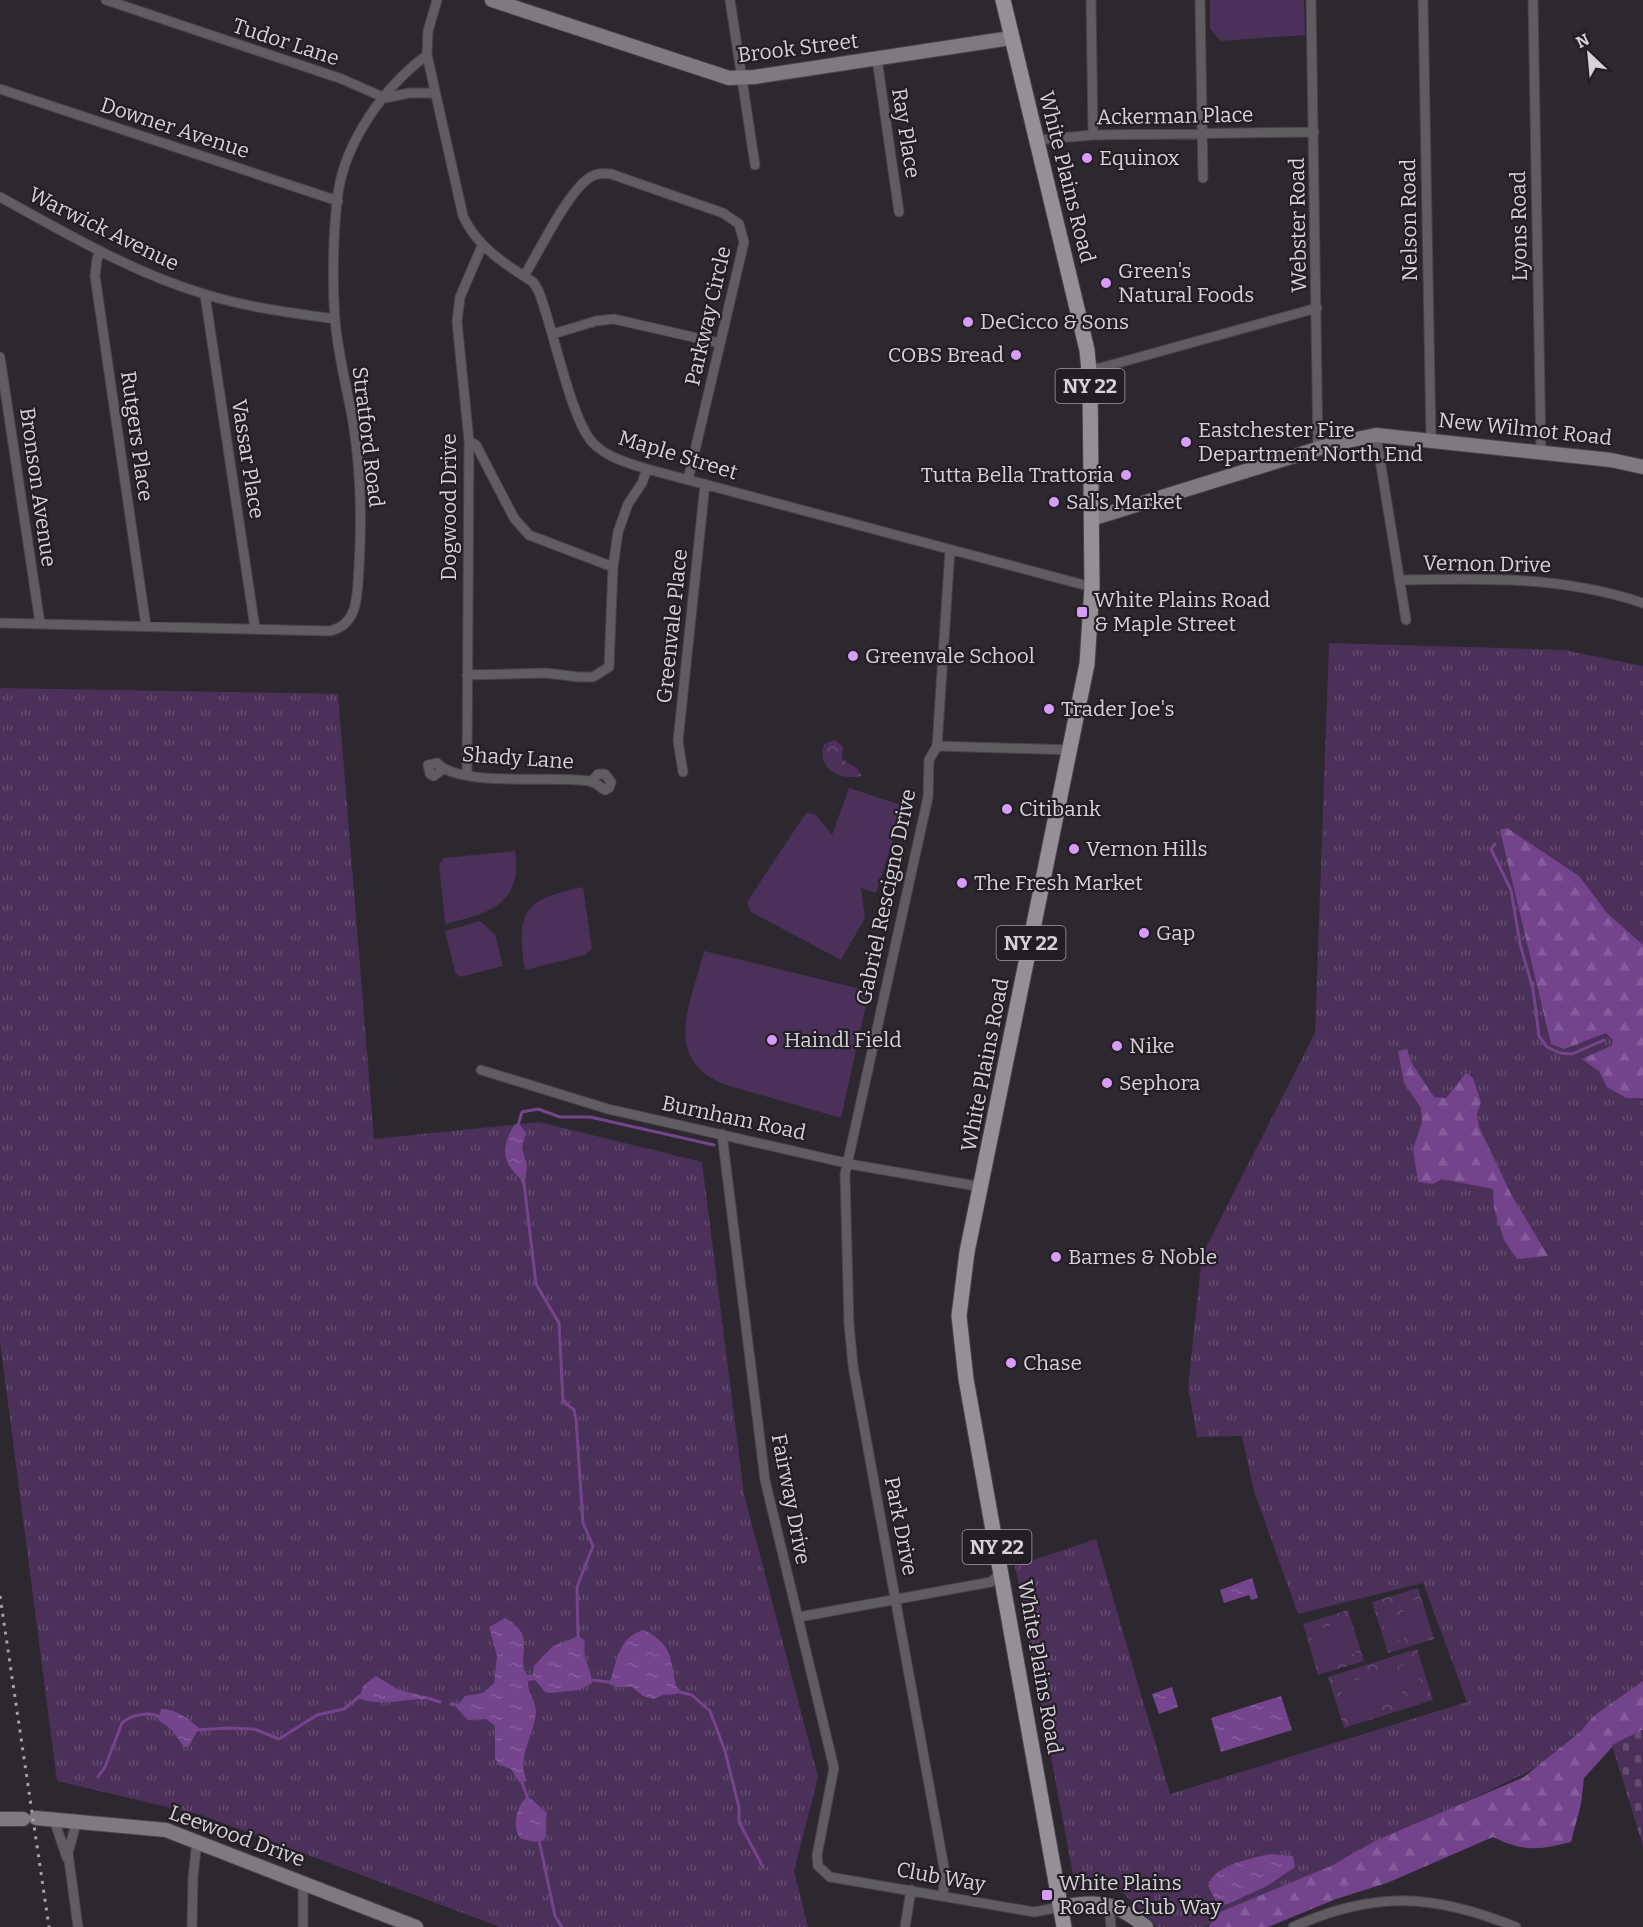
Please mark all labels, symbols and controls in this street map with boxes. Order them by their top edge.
street label: Tudor Lane [229,13,343,71]
north arrow [1559,24,1619,84]
street label: Brook Street [736,28,860,68]
text: N [1573,30,1592,52]
street label: Ray Place [886,86,926,180]
street label: White Plains Road [1033,88,1101,266]
street label: Downer Avenue [97,92,253,164]
street label: Ackerman Place [1096,102,1254,130]
place label: Equinox [1099,145,1180,171]
marker: Equinox [1080,151,1094,165]
street label: Webster Road [1284,157,1312,293]
street label: Nelson Road [1395,158,1423,282]
street label: Lyons Road [1505,171,1533,281]
street label: Warwick Avenue [25,181,183,277]
street label: Parkway Circle [679,244,737,388]
place label: Green's Natural Foods [1118,258,1254,308]
marker: Green's Natural Foods [1099,276,1113,290]
place label: DeCicco & Sons [980,309,1129,335]
marker: DeCicco & Sons [961,315,975,329]
place label: COBS Bread [888,342,1004,368]
marker: COBS Bread [1009,348,1023,362]
street label: Stratford Road [346,365,390,509]
street label: Rutgers Place [115,369,159,503]
road number: NY 22 [1056,369,1124,403]
street label: Vassar Place [226,397,270,521]
street label: Bronson Avenue [14,406,62,568]
street label: New Wilmot Road [1437,407,1613,451]
place label: Eastchester Fire Department North End [1198,417,1423,467]
street label: Maple Street [615,425,741,486]
street label: Dogwood Drive [436,433,462,581]
marker: Eastchester Fire Department North End [1179,435,1193,449]
place label: Tutta Bella Trattoria [921,462,1115,488]
marker: Tutta Bella Trattoria [1119,468,1133,482]
place label: Sal's Market [1066,489,1183,515]
marker: Sal's Market [1047,495,1061,509]
street label: Greenvale Place [651,547,693,705]
street label: Vernon Drive [1423,550,1551,578]
place label: White Plains Road & Maple Street [1094,587,1270,637]
marker: White Plains Road & Maple Street [1075,605,1089,619]
place label: Greenvale School [865,643,1035,669]
marker: Greenvale School [846,649,860,663]
place label: Trader Joe's [1061,696,1174,722]
marker: Trader Joe's [1042,702,1056,716]
street label: Shady Lane [461,741,575,775]
street label: Gabriel Rescigno Drive [850,787,922,1007]
place label: Citibank [1019,796,1101,822]
marker: Citibank [1000,802,1014,816]
place label: Vernon Hills [1086,836,1207,862]
marker: Vernon Hills [1067,842,1081,856]
place label: The Fresh Market [974,870,1143,896]
marker: The Fresh Market [955,876,969,890]
place label: Gap [1156,920,1195,946]
road number: NY 22 [996,926,1066,960]
marker: Gap [1137,926,1151,940]
street label: White Plains Road [955,976,1015,1154]
place label: Haindl Field [784,1027,902,1053]
marker: Haindl Field [765,1033,779,1047]
place label: Nike [1129,1033,1175,1059]
marker: Nike [1110,1039,1124,1053]
place label: Sephora [1119,1070,1201,1096]
marker: Sephora [1100,1076,1114,1090]
street label: Burnham Road [660,1090,808,1146]
place label: Barnes & Noble [1068,1244,1217,1270]
marker: Barnes & Noble [1049,1250,1063,1264]
place label: Chase [1023,1350,1082,1376]
marker: Chase [1004,1356,1018,1370]
street label: Fairway Drive [766,1431,816,1567]
street label: Park Drive [879,1474,923,1578]
road number: NY 22 [962,1530,1032,1564]
street label: White Plains Road [1012,1578,1068,1756]
street label: Leewood Drive [165,1799,309,1873]
street label: Club Way [894,1856,988,1898]
place label: White Plains Road & Club Way [1059,1870,1222,1920]
marker: White Plains Road & Club Way [1040,1888,1054,1902]

